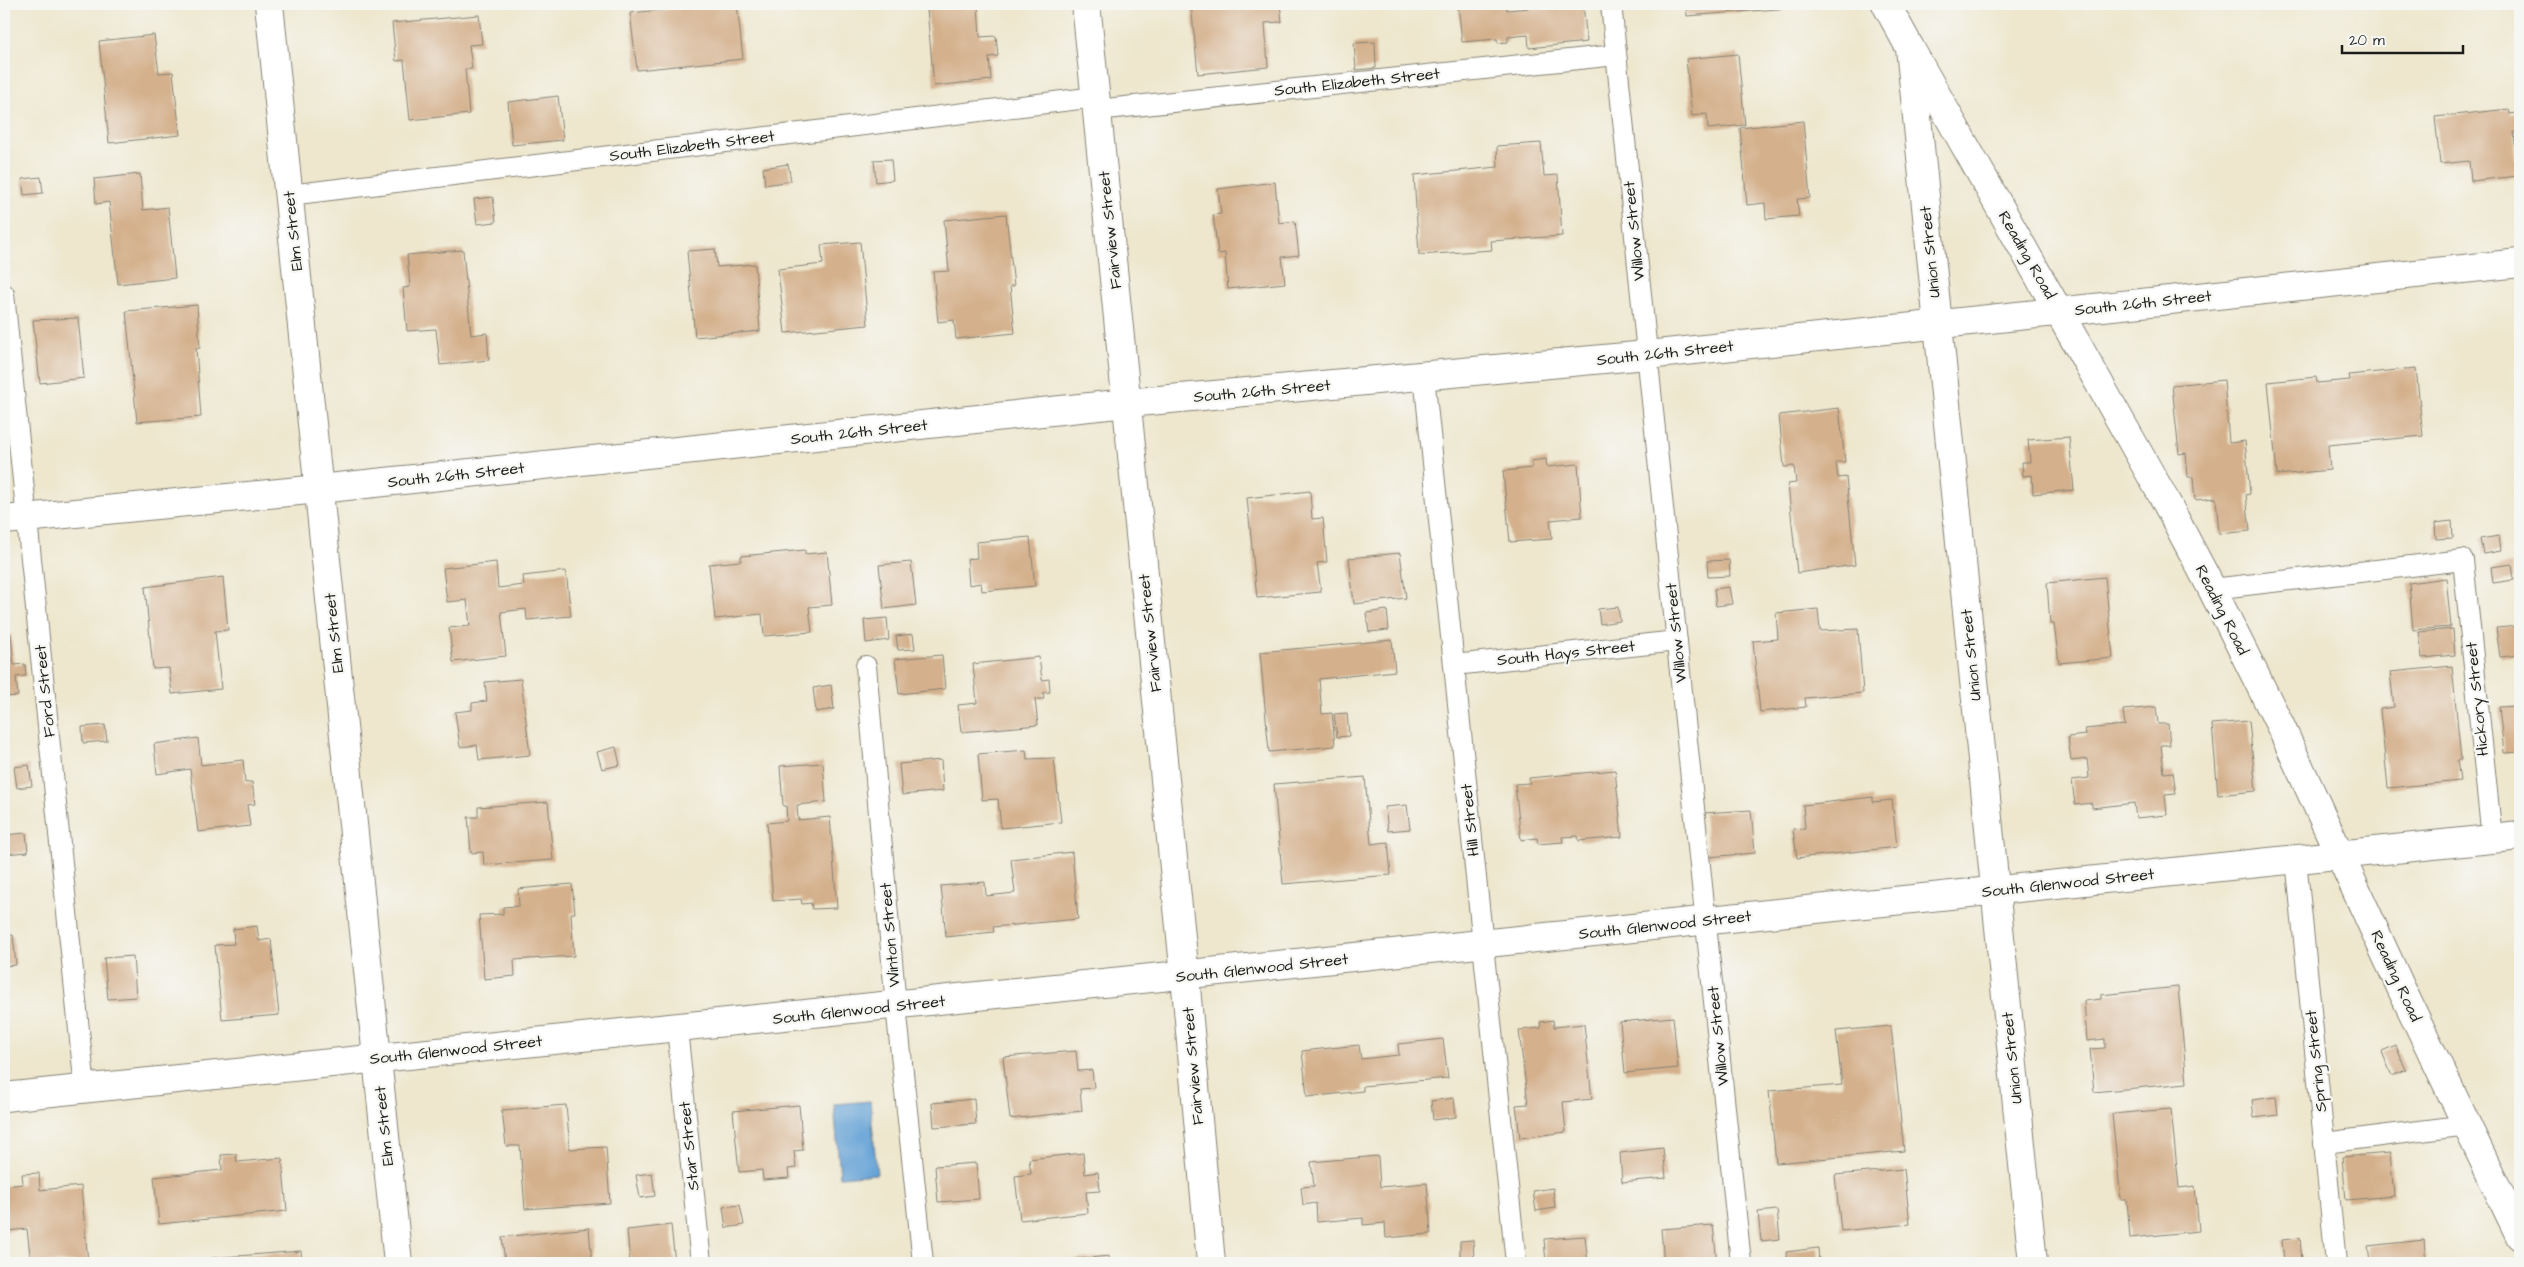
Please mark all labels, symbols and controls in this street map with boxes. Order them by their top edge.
scale bar [2342,22,2463,54]
text: 20 m [2349,30,2385,51]
street label: South Elizabeth Street [1273,62,1441,102]
street label: South Elizabeth Street [608,125,776,167]
street label: Fairview Street [1093,169,1127,290]
street label: Willow Street [1618,179,1650,282]
street label: Elm Street [278,189,308,272]
street label: Union Street [1914,204,1946,299]
street label: Reading Road [1992,207,2061,304]
street label: South 26th Street [2073,285,2213,321]
street label: South 26th Street [1595,335,1735,371]
street label: South 26th Street [1193,374,1332,408]
street label: South 26th Street [789,414,929,450]
street label: South 26th Street [386,457,526,493]
street label: Reading Road [2189,561,2254,659]
street label: Fairview Street [1133,572,1167,693]
street label: Willow Street [1660,581,1692,684]
street label: Elm Street [319,591,349,674]
street label: Union Street [1955,607,1987,702]
street label: South Hays Street [1496,635,1637,672]
street label: Hickory Street [2460,640,2495,757]
street label: Ford Street [29,643,61,738]
street label: Hill Street [1455,782,1485,857]
street label: South Glenwood Street [1981,863,2156,903]
street label: Winton Street [874,881,906,988]
street label: South Glenwood Street [1578,905,1753,945]
street label: Reading Road [2364,927,2427,1026]
street label: South Glenwood Street [1175,948,1350,988]
street label: Willow Street [1702,984,1734,1087]
street label: South Glenwood Street [772,990,947,1030]
street label: Fairview Street [1177,1005,1209,1126]
street label: Spring Street [2300,1008,2333,1113]
street label: Union Street [1996,1010,2028,1105]
street label: South Glenwood Street [369,1030,544,1070]
street label: Elm Street [369,1084,399,1167]
street label: Star Street [673,1100,705,1192]

